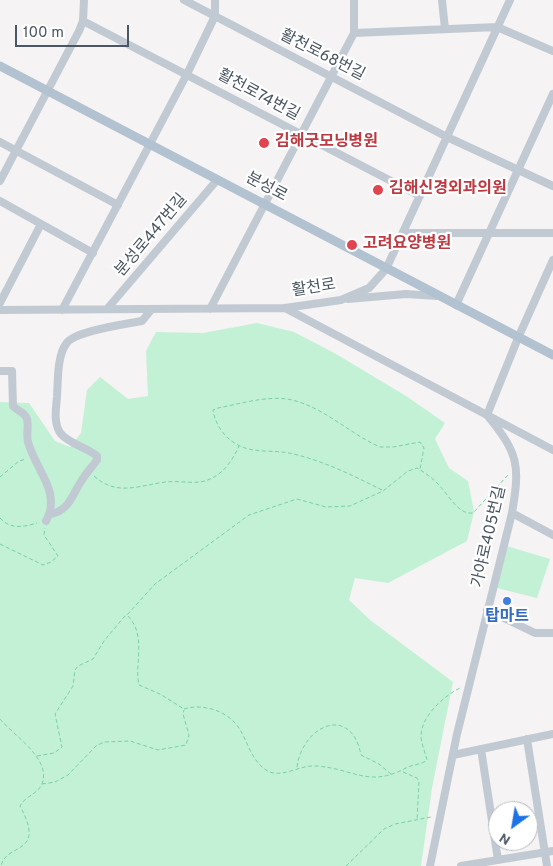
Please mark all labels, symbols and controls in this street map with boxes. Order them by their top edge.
scale bar [18,15,131,47]
text: 100 m [23,24,64,43]
street label: 활천로68번길 [276,26,368,86]
street label: 활천로74번길 [214,66,302,126]
place label: 김해굿모닝병원 [275,133,378,153]
marker: 김해굿모닝병원 [257,136,271,150]
street label: 분성로 [242,169,290,207]
place label: 김해신경외과의원 [389,180,507,200]
marker: 김해신경외과의원 [371,183,385,197]
street label: 분성로447번길 [112,191,192,281]
place label: 고려요양병원 [363,235,451,255]
marker: 고려요양병원 [345,238,359,252]
street label: 활천로 [291,276,337,302]
street label: 가야로405번길 [469,484,511,590]
marker: 탑마트 [501,595,513,607]
place label: 탑마트 [485,608,529,628]
north arrow [488,801,538,851]
text: N [497,828,514,848]

